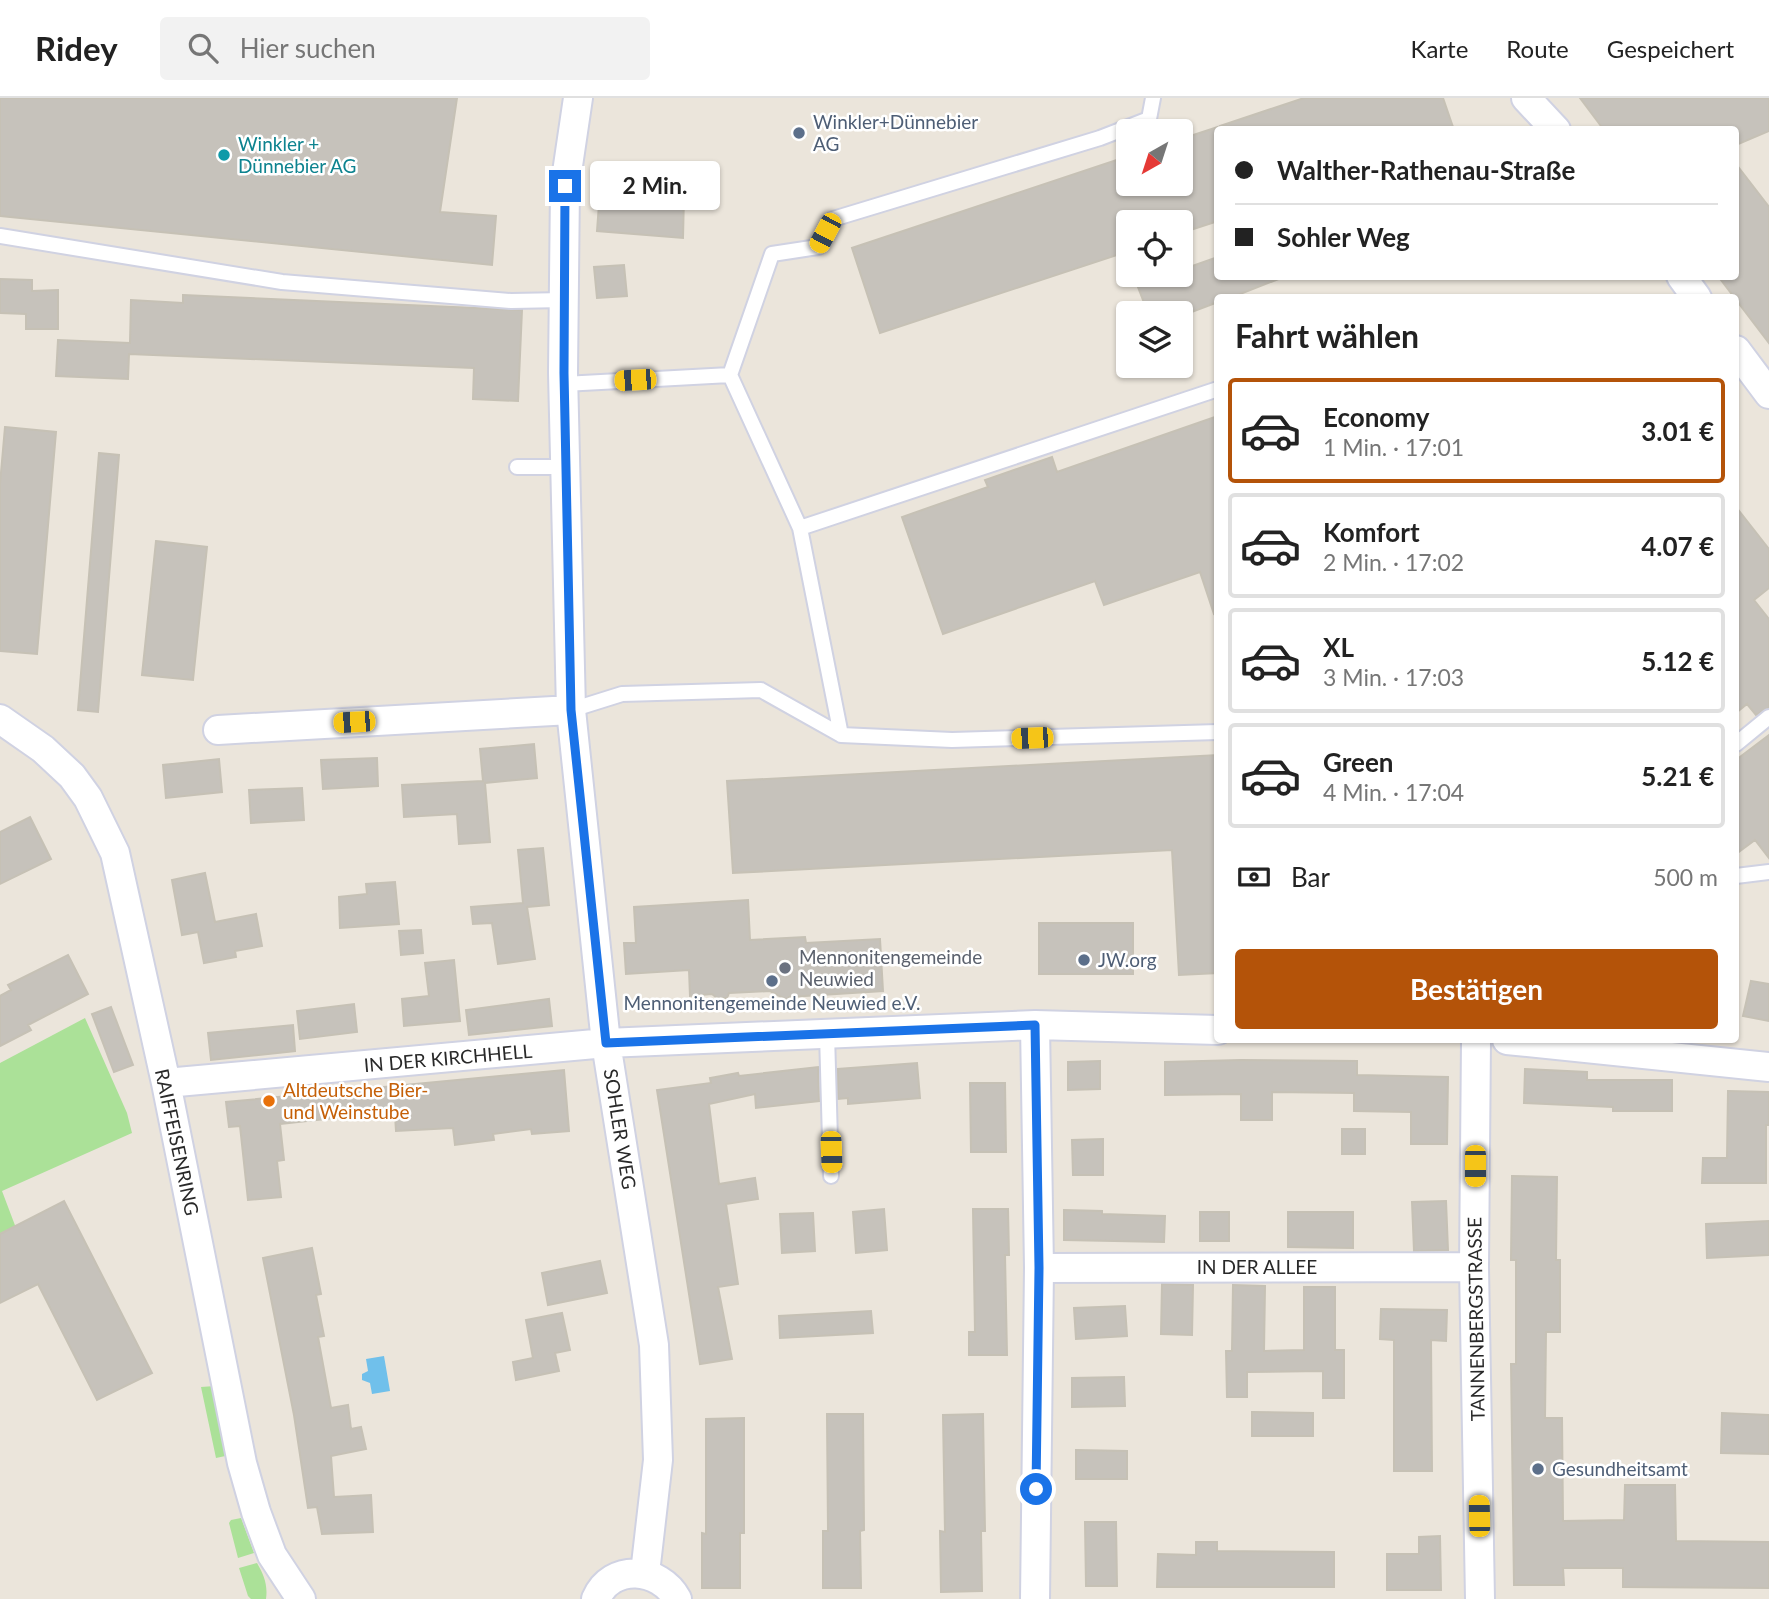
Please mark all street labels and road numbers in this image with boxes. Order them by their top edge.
street label: IN DER KIRCHHELL [363,1039,533,1076]
street label: RAIFFEISENRING [151,1067,204,1217]
street label: SOHLER WEG [600,1067,641,1191]
street label: TANNENBERGSTRASSE [1462,1217,1489,1421]
street label: IN DER ALLEE [1197,1255,1317,1278]

